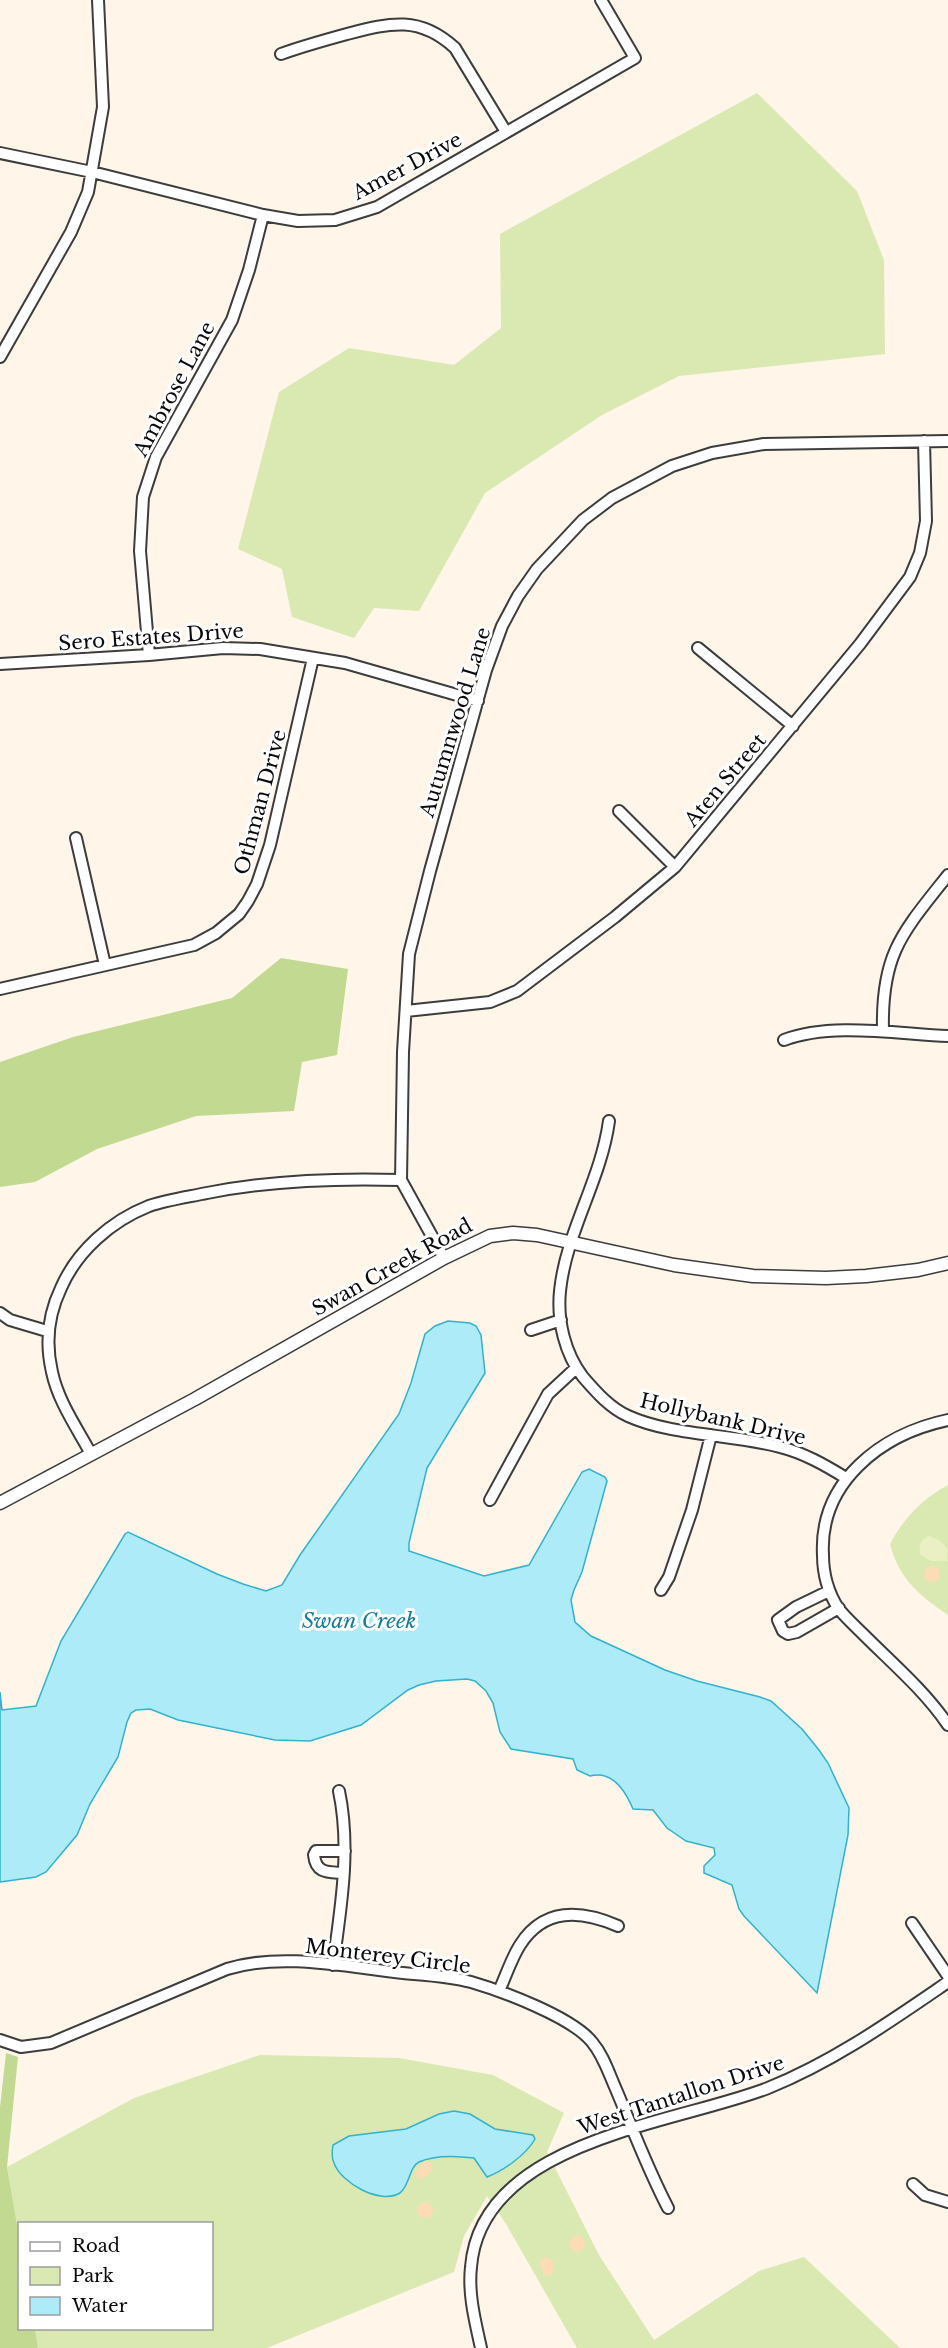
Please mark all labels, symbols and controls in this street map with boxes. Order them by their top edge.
street label: Amer Drive [347,127,466,205]
street label: Ambrose Lane [128,317,220,462]
street label: Sero Estates Drive [58,619,244,655]
street label: Autumnwood Lane [414,624,495,821]
street label: Othman Drive [229,727,291,877]
street label: Aten Street [679,728,771,832]
street label: Swan Creek Road [308,1213,476,1321]
street label: Hollybank Drive [638,1388,808,1450]
water label: Swan Creek [302,1608,416,1634]
street label: Monterey Circle [304,1934,472,1978]
street label: West Tantallon Drive [574,2050,787,2140]
legend [18,2222,213,2330]
text: Road [72,2235,120,2257]
text: Park [72,2265,114,2287]
text: Water [71,2295,128,2317]

